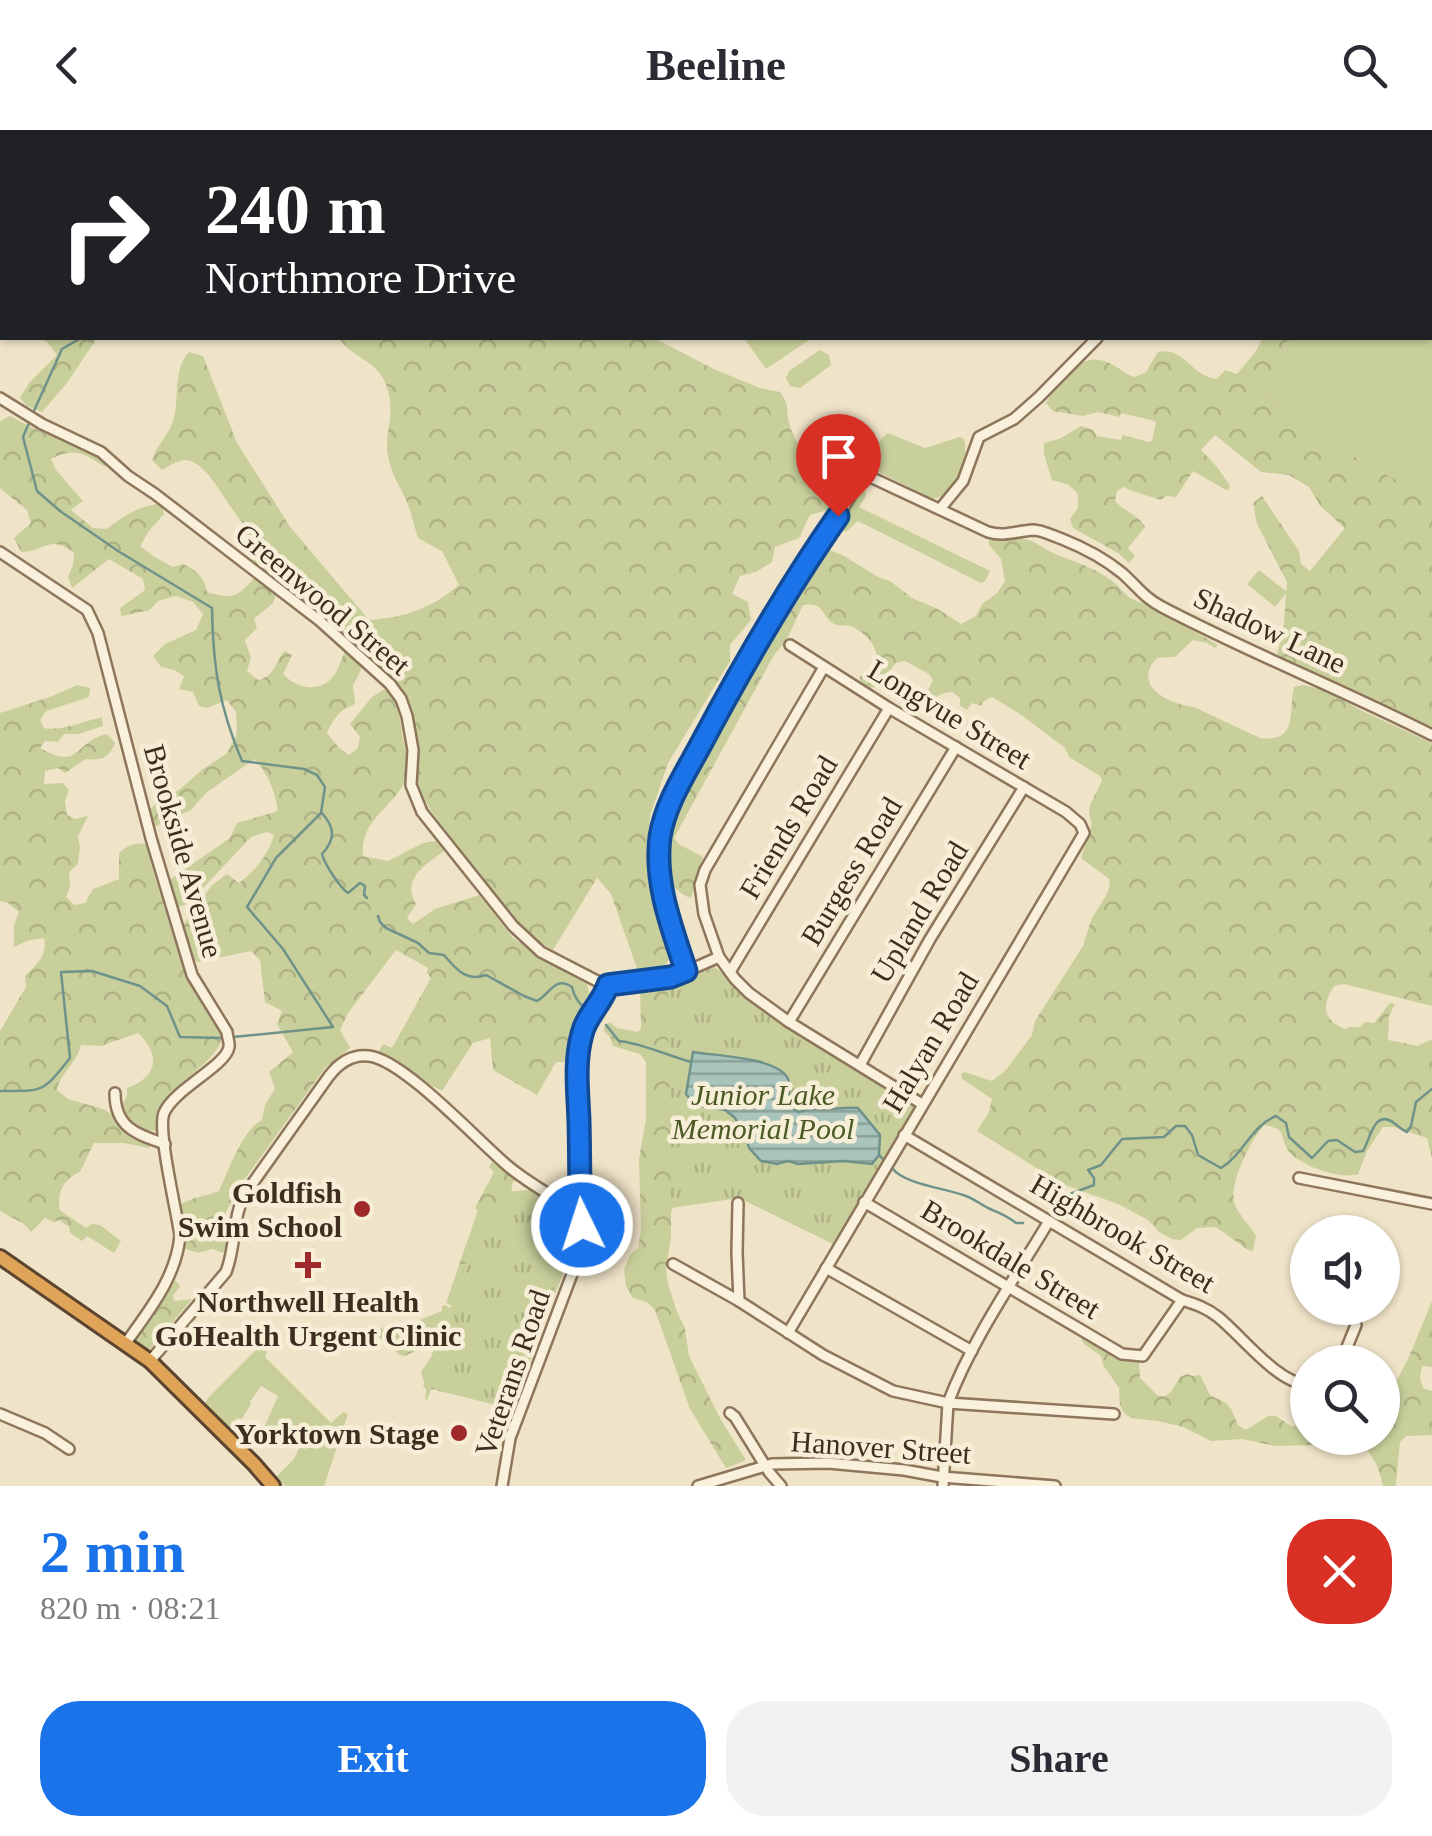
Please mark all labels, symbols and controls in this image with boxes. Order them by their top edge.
icon: back [40,38,95,93]
icon: search [1337,38,1392,93]
text: Beeline [646,40,786,90]
icon: right [40,170,170,300]
text: 240 m [205,171,386,248]
text: Northmore Drive [205,253,516,303]
pin [796,414,881,517]
icon: arrive [811,429,866,484]
street label: Greenwood Street [229,516,417,682]
street label: Shadow Lane [1189,580,1351,680]
street label: Longvue Street [863,652,1038,776]
street label: Brookside Avenue [138,741,230,961]
street label: Friends Road [732,750,844,904]
street label: Burgess Road [794,791,908,951]
street label: Upland Road [864,835,974,989]
street label: Halyan Road [875,966,985,1118]
park label: Junior Lake Memorial Pool [671,1078,854,1145]
street label: Highbrook Street [1025,1167,1222,1299]
position arrow [530,1173,634,1277]
place label: Goldfish Swim School [178,1176,342,1243]
street label: Brookdale Street [916,1193,1107,1326]
marker: Goldfish Swim School [351,1198,373,1220]
map controls [1290,1215,1400,1455]
button: sound [1290,1215,1400,1325]
marker: Northwell Health GoHealth Urgent Clinic [295,1252,321,1278]
place label: Northwell Health GoHealth Urgent Clinic [155,1285,461,1352]
street label: Veterans Road [468,1285,556,1461]
button: search [1290,1345,1400,1455]
place label: Yorktown Stage [235,1417,439,1450]
marker: Yorktown Stage [448,1422,470,1444]
street label: Hanover Street [790,1424,973,1470]
text: 2 min [40,1519,185,1585]
button: close [1287,1519,1392,1624]
text: 820 m · 08:21 [40,1590,220,1626]
button: Exit [40,1701,706,1816]
button: Share [726,1701,1392,1816]

